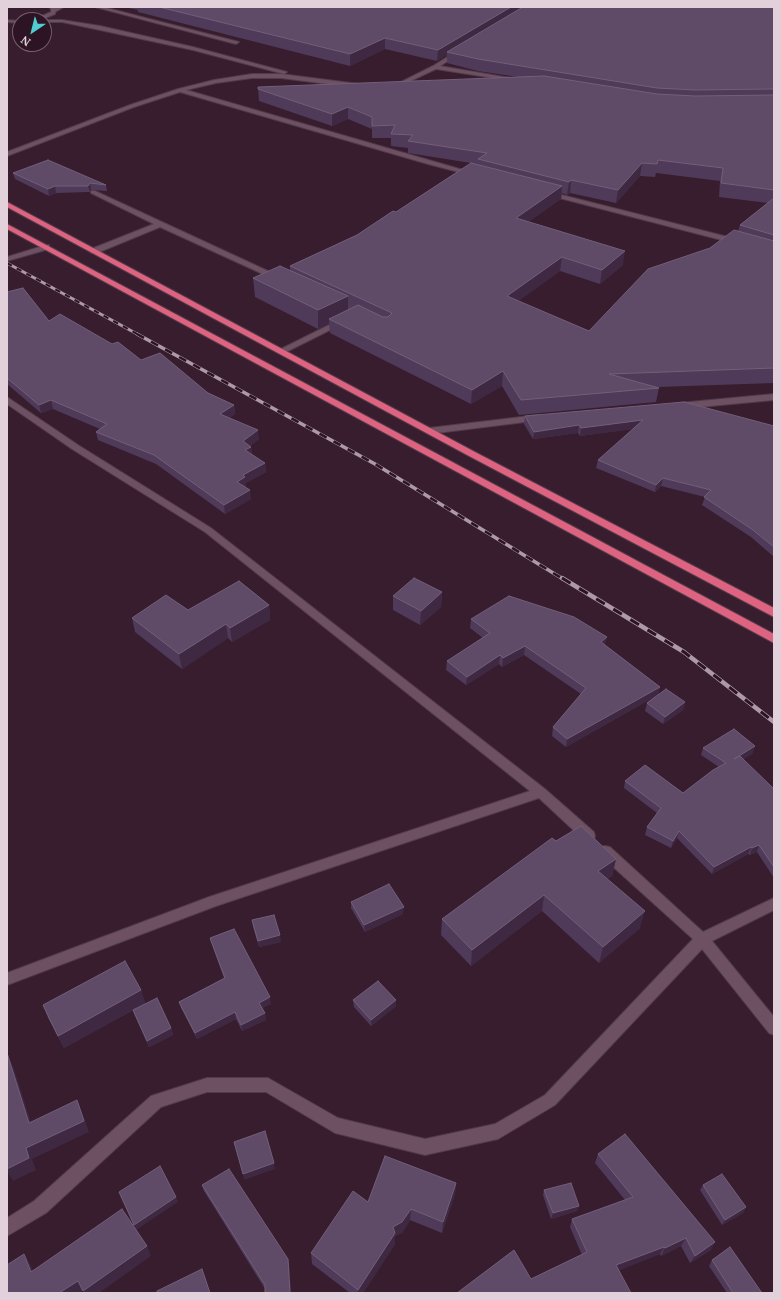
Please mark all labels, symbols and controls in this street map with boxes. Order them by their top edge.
north arrow [12,12,52,52]
text: N [18,33,33,50]

